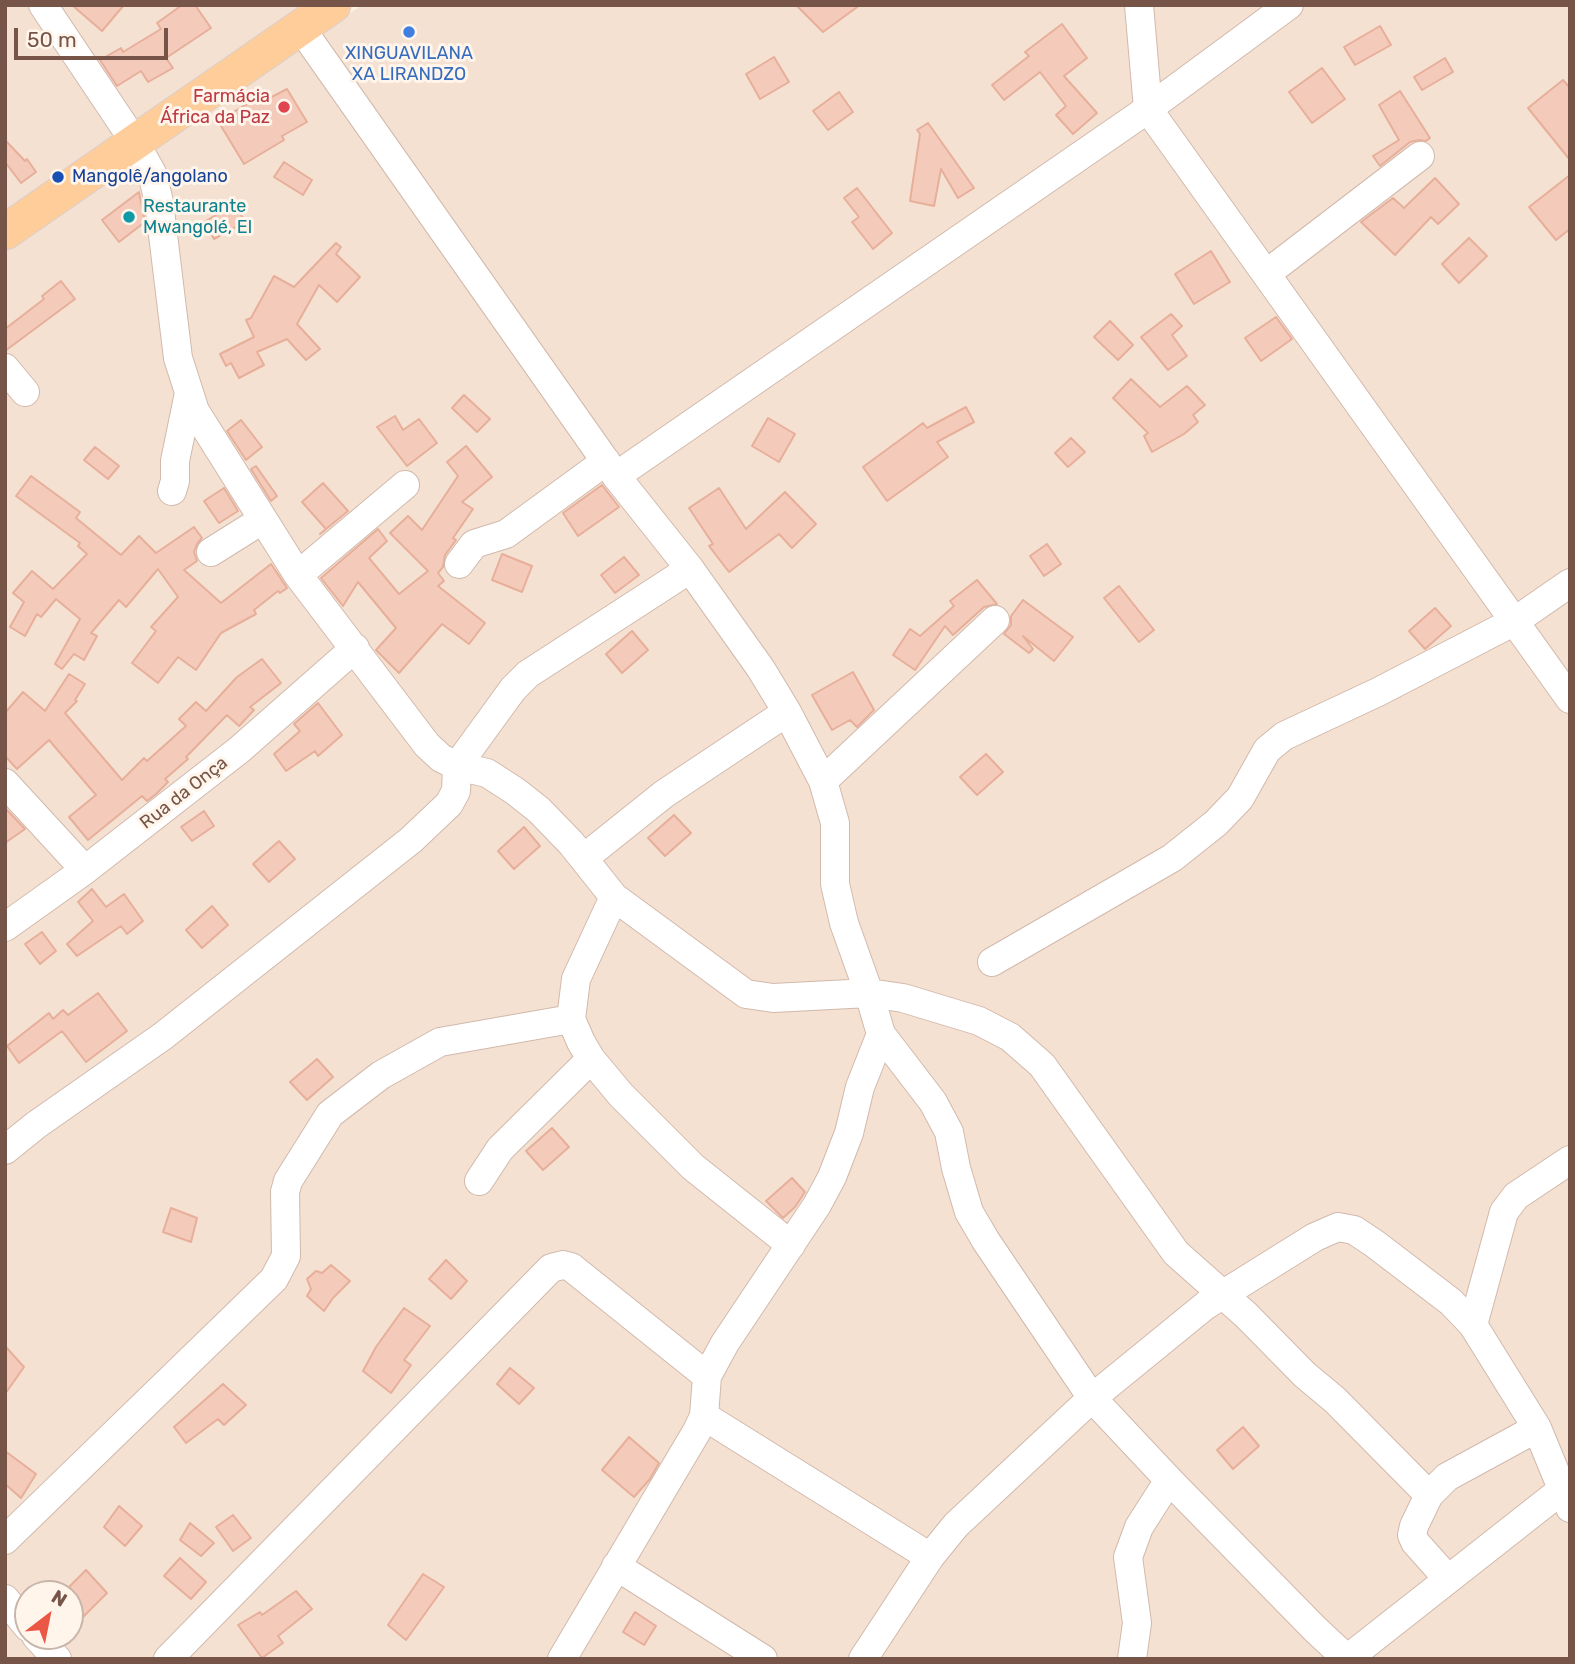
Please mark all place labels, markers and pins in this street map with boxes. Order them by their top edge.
marker: XINGUAVILANA XA LIRANDZO [401,24,417,40]
place label: XINGUAVILANA XA LIRANDZO [345,43,473,86]
place label: Farmácia África da Paz [160,86,270,128]
marker: Farmácia África da Paz [276,99,292,115]
place label: Mangolê/angolano [72,166,228,188]
marker: Mangolê/angolano [50,169,66,185]
place label: Restaurante Mwangolé, El [143,196,252,238]
marker: Restaurante Mwangolé, El [121,209,137,225]

